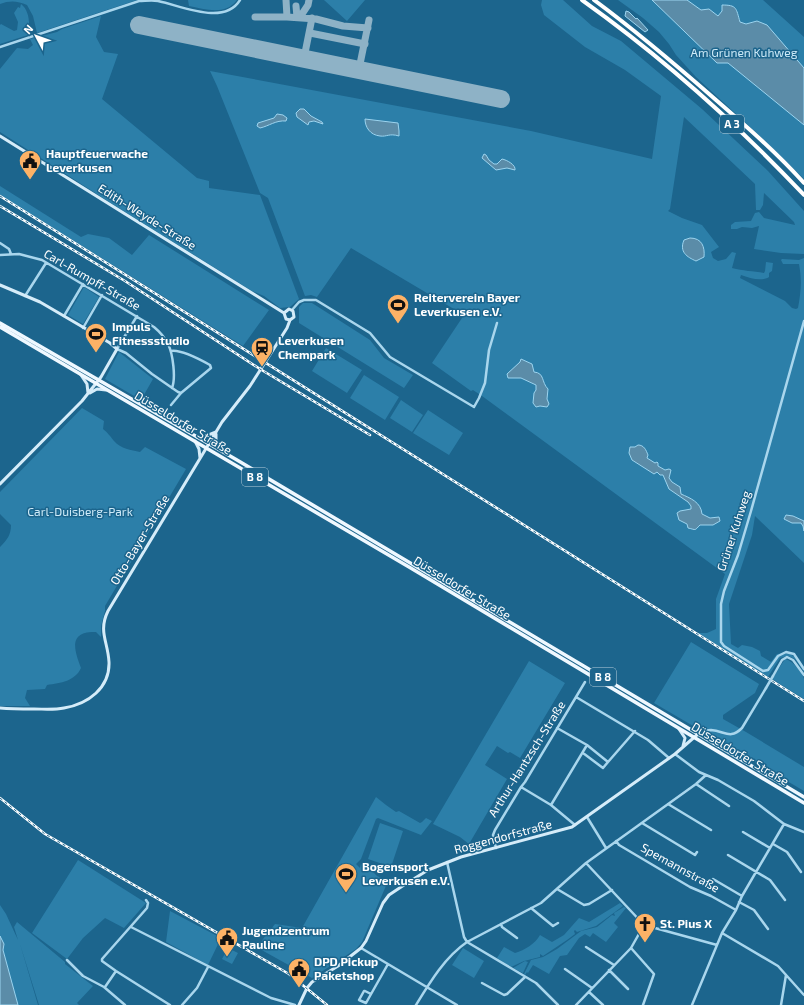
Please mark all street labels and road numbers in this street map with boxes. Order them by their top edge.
road number: A 3 [720,115,744,133]
street label: Edith-Weyde-Straße [96,180,199,252]
street label: Carl-Rumpff-Straße [42,246,143,313]
street label: Düsseldorfer Straße [132,388,235,457]
road number: B 8 [242,468,268,486]
street label: Grüner Kuhweg [713,488,753,573]
street label: Otto-Bayer-Straße [107,492,172,587]
street label: Düsseldorfer Straße [411,553,514,622]
road number: B 8 [590,668,616,686]
street label: Arthur-Hantzsch-Straße [485,698,568,819]
street label: Düsseldorfer Straße [689,719,792,788]
street label: Roggendorfstraße [452,816,553,856]
street label: Spemannstraße [639,840,722,895]

